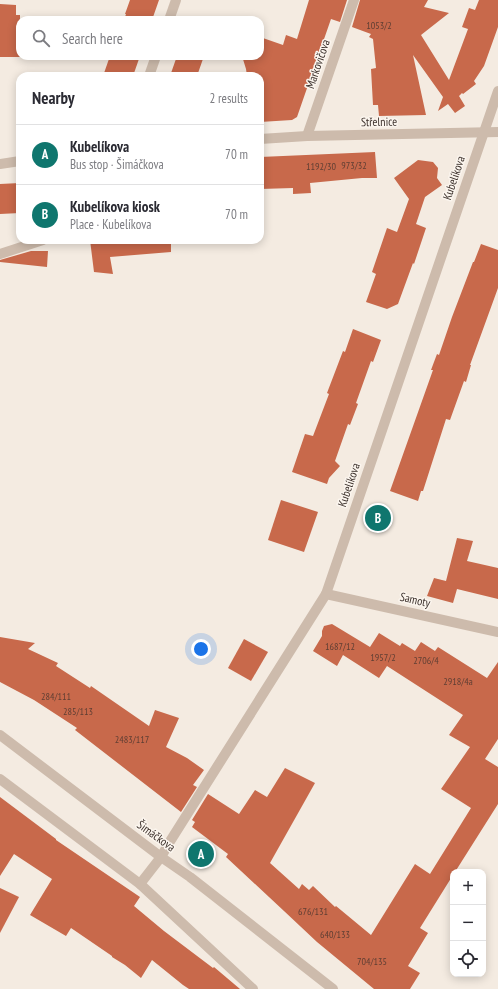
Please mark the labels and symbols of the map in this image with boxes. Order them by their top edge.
house number: 1053/2 [366,19,392,32]
street label: Markovičova [302,37,333,90]
street label: Střelnice [361,114,397,129]
street label: Kubelíkova [439,154,468,202]
house number: 973/32 [341,159,367,172]
house number: 1192/30 [306,160,336,173]
street label: Kubelíkova [334,461,363,509]
pin: B [365,503,391,533]
street label: Samoty [398,589,432,610]
your location [191,639,211,659]
house number: 1687/12 [325,640,355,653]
house number: 1957/2 [370,651,396,664]
house number: 2706/4 [413,654,439,667]
house number: 2918/4a [443,675,473,688]
house number: 284/111 [41,690,71,703]
house number: 285/113 [63,705,93,718]
house number: 2483/117 [115,733,149,746]
street label: Šimáčkova [134,817,179,855]
pin: A [188,839,214,869]
house number: 676/131 [298,905,328,918]
house number: 640/133 [320,928,350,941]
house number: 704/135 [357,955,387,968]

